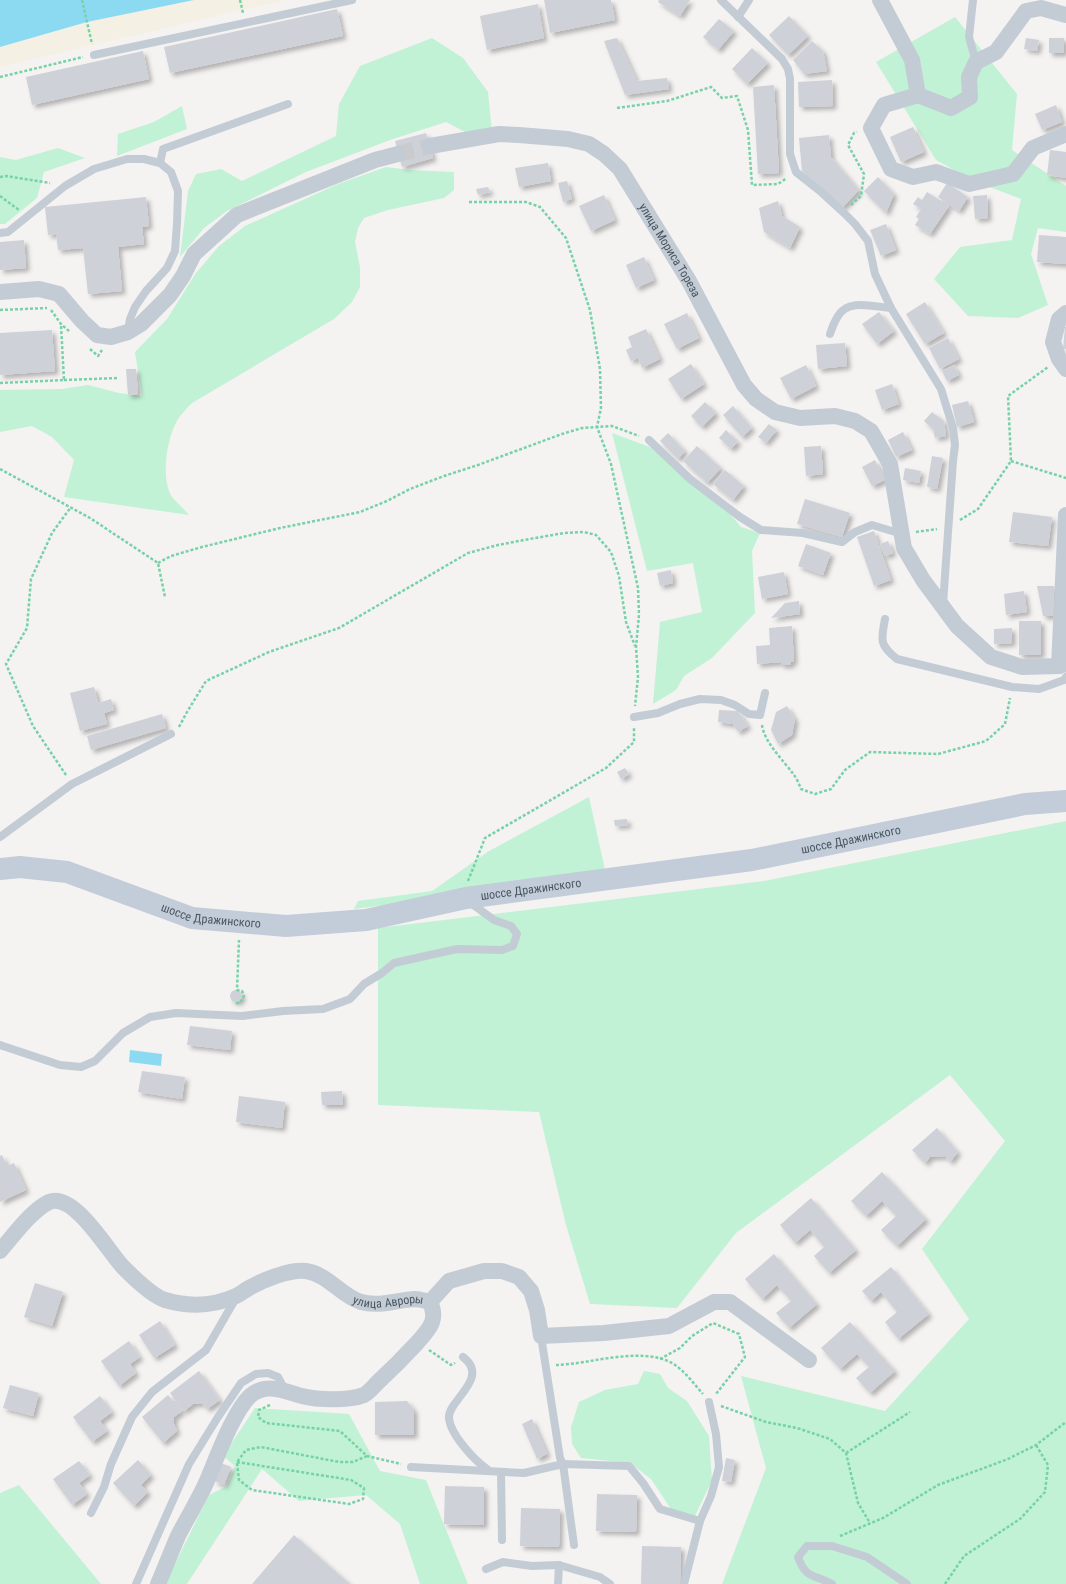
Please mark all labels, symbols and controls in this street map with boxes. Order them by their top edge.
street label: улица Мориса Тореза [636,201,703,300]
street label: шоссе Дражинского [800,823,902,857]
street label: шоссе Дражинского [480,876,582,903]
street label: шоссе Дражинского [159,900,261,931]
street label: улица Авроры [351,1292,424,1311]

